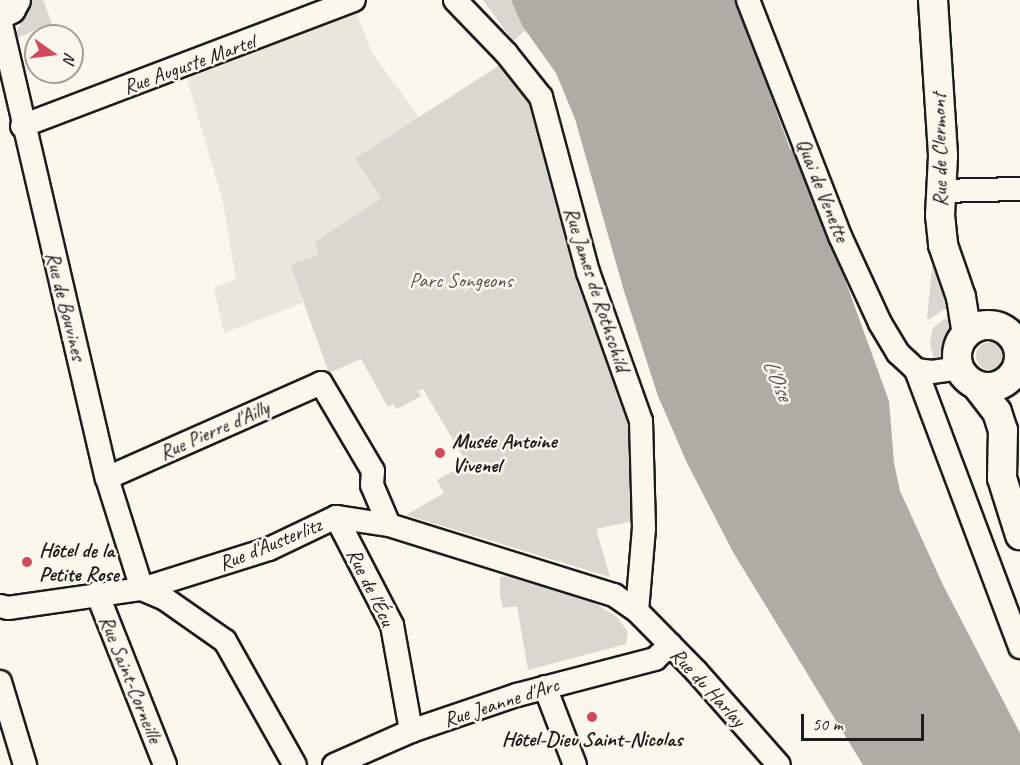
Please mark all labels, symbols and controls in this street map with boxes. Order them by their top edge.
north arrow [24,24,84,84]
street label: Rue Auguste Martel [119,28,259,100]
text: N [59,51,80,65]
street label: Rue de Clermont [925,93,953,207]
street label: Quai de Venette [791,135,855,245]
street label: Rue James de Rothschild [559,204,635,374]
street label: Rue de Bouvines [40,249,92,363]
park label: Parc Songeons [409,267,513,293]
water label: L'Oise [756,355,798,405]
street label: Rue Pierre d'Ailly [155,395,273,465]
place label: Musée Antoine Vivenel [452,428,557,478]
marker: Musée Antoine Vivenel [433,446,447,460]
street label: Rue d'Austerlitz [215,512,325,576]
place label: Hôtel de la Petite Rose [39,537,119,587]
street label: Rue de l'Écu [341,544,401,630]
marker: Hôtel de la Petite Rose [20,555,34,569]
street label: Rue Saint-Corneille [94,611,168,747]
street label: Rue du Harlay [665,642,751,732]
street label: Rue Jeanne d'Arc [441,672,561,732]
scale bar [804,702,927,740]
marker: Hôtel-Dieu Saint-Nicolas [585,710,599,724]
text: 50 m [812,713,843,735]
place label: Hôtel-Dieu Saint-Nicolas [502,726,682,752]

